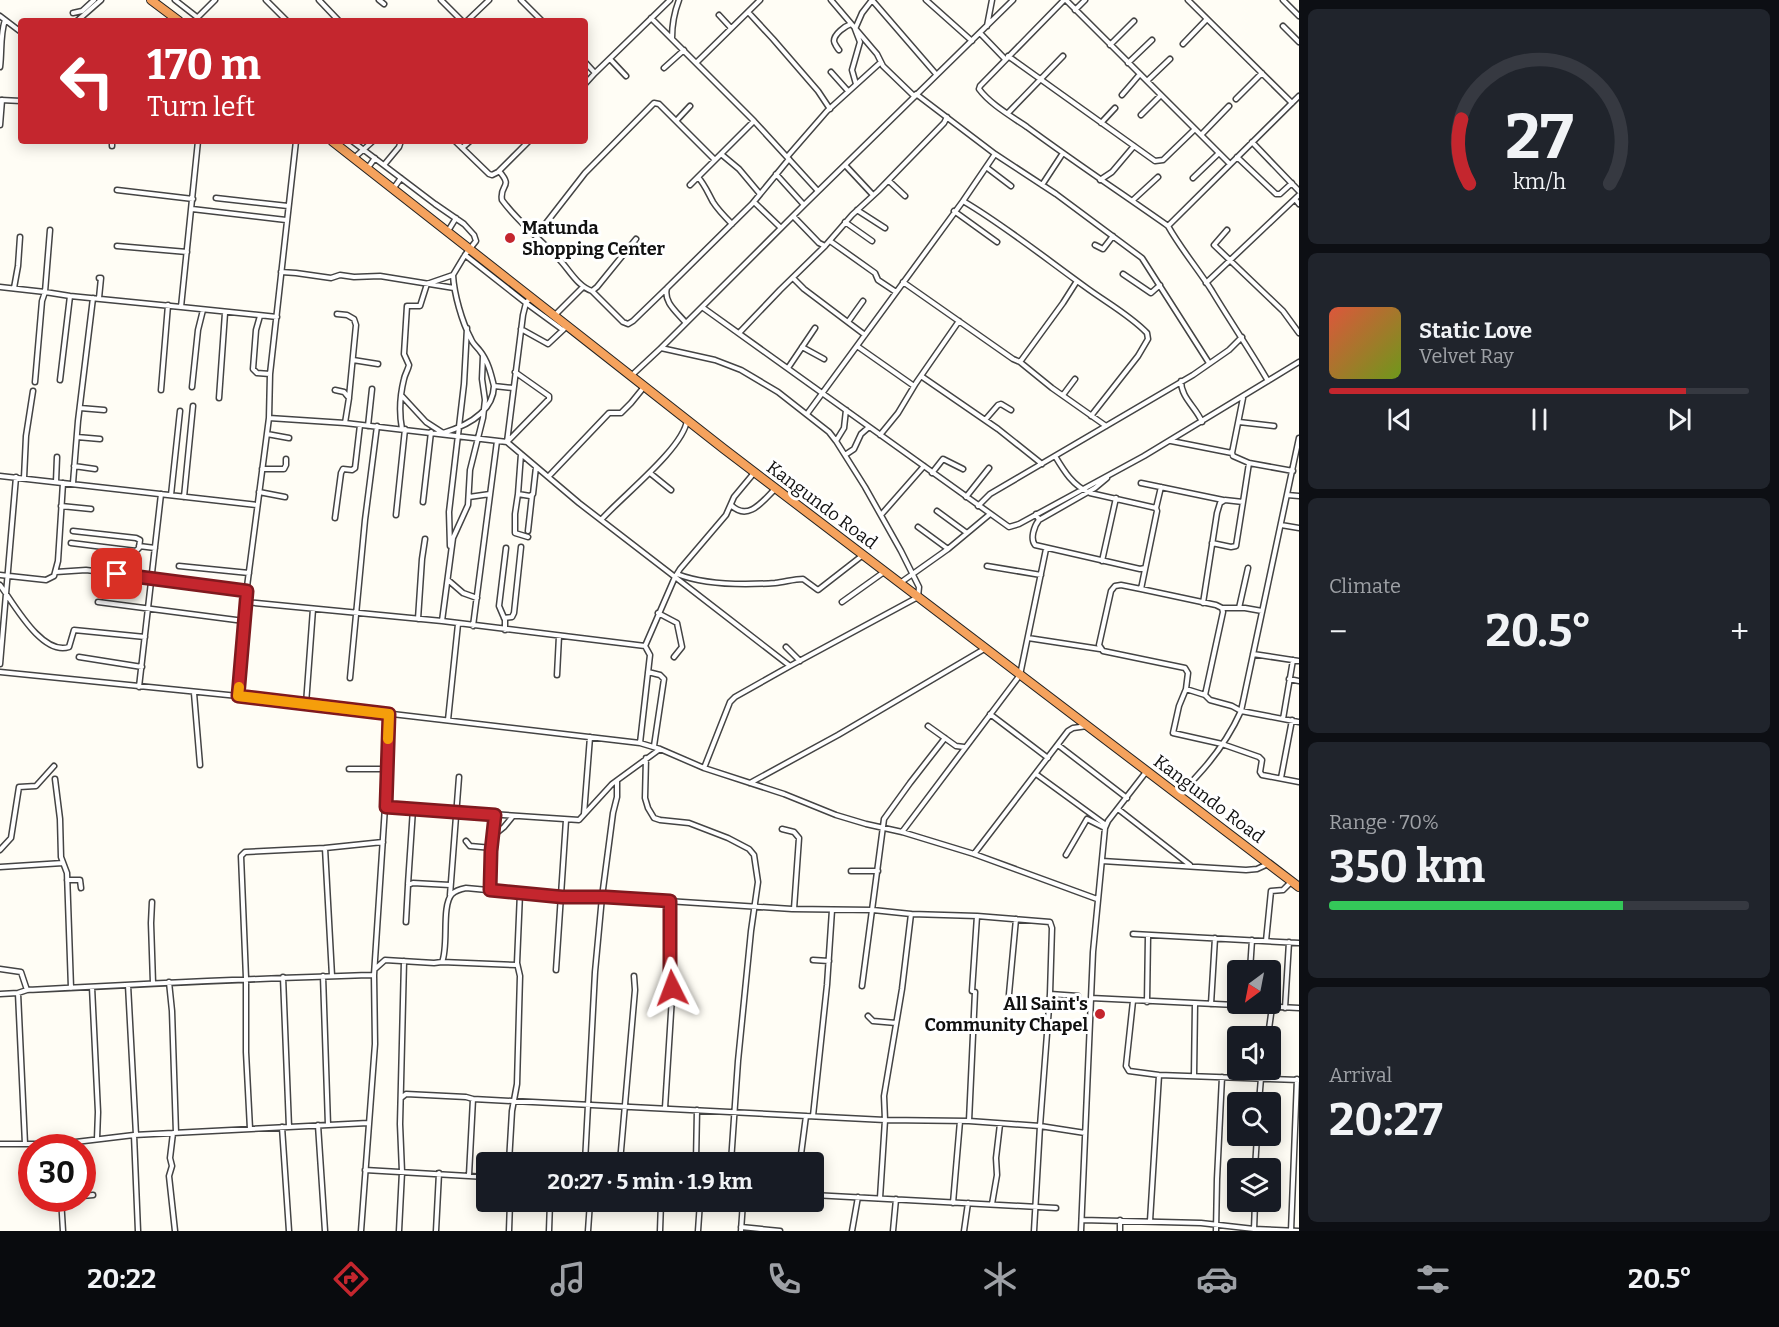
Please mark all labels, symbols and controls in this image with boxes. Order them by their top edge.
text: 170 m [147,40,261,90]
icon: left [48,42,126,120]
text: Turn left [147,91,255,123]
text: 27 [1505,100,1573,175]
text: km/h [1512,169,1566,195]
place label: Matunda Shopping Center [522,217,666,260]
marker: Matunda Shopping Center [503,231,517,245]
text: Static Love [1419,317,1532,344]
text: Velvet Ray [1419,344,1514,368]
icon: previous [1383,403,1416,436]
icon: pause [1523,403,1556,436]
icon: next [1663,403,1696,436]
street label: Kangundo Road [762,456,882,554]
pin [91,548,142,599]
icon: arrive [100,557,133,590]
text: Climate [1329,574,1401,598]
text: 20.5° [1486,604,1592,658]
text: − [1329,612,1347,652]
text: + [1730,612,1749,652]
street label: Kangundo Road [1149,750,1269,848]
text: Range · 70% [1329,810,1439,834]
text: 350 km [1329,840,1485,894]
position arrow [640,956,704,1020]
north arrow [1227,960,1281,1014]
map controls [1227,960,1281,1212]
place label: All Saint's Community Chapel [924,993,1088,1036]
marker: All Saint's Community Chapel [1093,1007,1107,1021]
button: sound [1227,1026,1281,1080]
text: Arrival [1329,1063,1392,1087]
button: search [1227,1092,1281,1146]
text: 20:27 [1329,1093,1443,1147]
speed limit sign: 30 [18,1134,96,1212]
button: layers [1227,1158,1281,1212]
text: 20:27 · 5 min · 1.9 km [548,1168,752,1195]
icon: directions [330,1258,372,1300]
icon: music [547,1258,589,1300]
icon: phone [763,1258,805,1300]
icon: climate [979,1258,1021,1300]
icon: car [1196,1258,1238,1300]
icon: filters [1412,1258,1454,1300]
text: 20:22 [87,1263,156,1295]
text: 20.5° [1628,1263,1692,1295]

